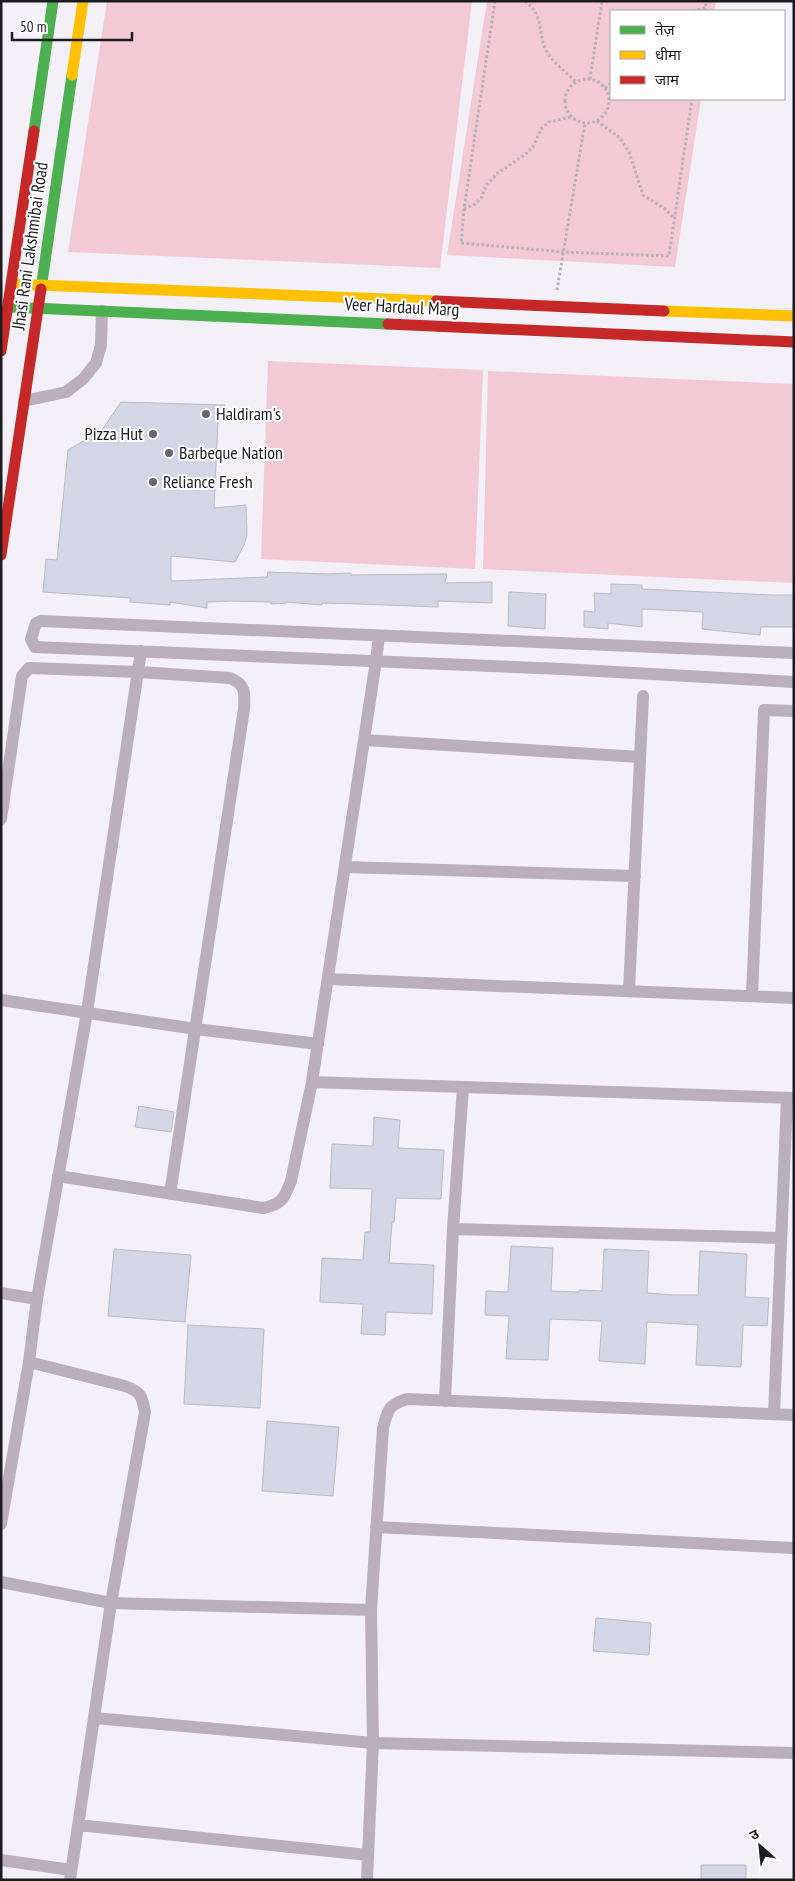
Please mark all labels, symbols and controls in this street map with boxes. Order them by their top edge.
scale bar [12,10,132,42]
legend [610,10,785,100]
text: 50 m [20,17,46,36]
text: तेज़ [655,20,676,39]
text: धीमा [655,45,682,64]
text: जाम [655,70,680,89]
street label: Jhasi Rani Lakshmibai Road [6,161,53,332]
street label: Veer Hardaul Marg [343,292,460,321]
place label: Haldiram's [216,402,281,425]
marker: Haldiram's [200,408,212,420]
place label: Pizza Hut [85,422,143,445]
marker: Pizza Hut [147,428,159,440]
place label: Barbeque Nation [179,441,283,464]
marker: Barbeque Nation [163,447,175,459]
place label: Reliance Fresh [163,470,253,493]
marker: Reliance Fresh [147,476,159,488]
north arrow [735,1821,785,1871]
text: उ [746,1824,763,1844]

